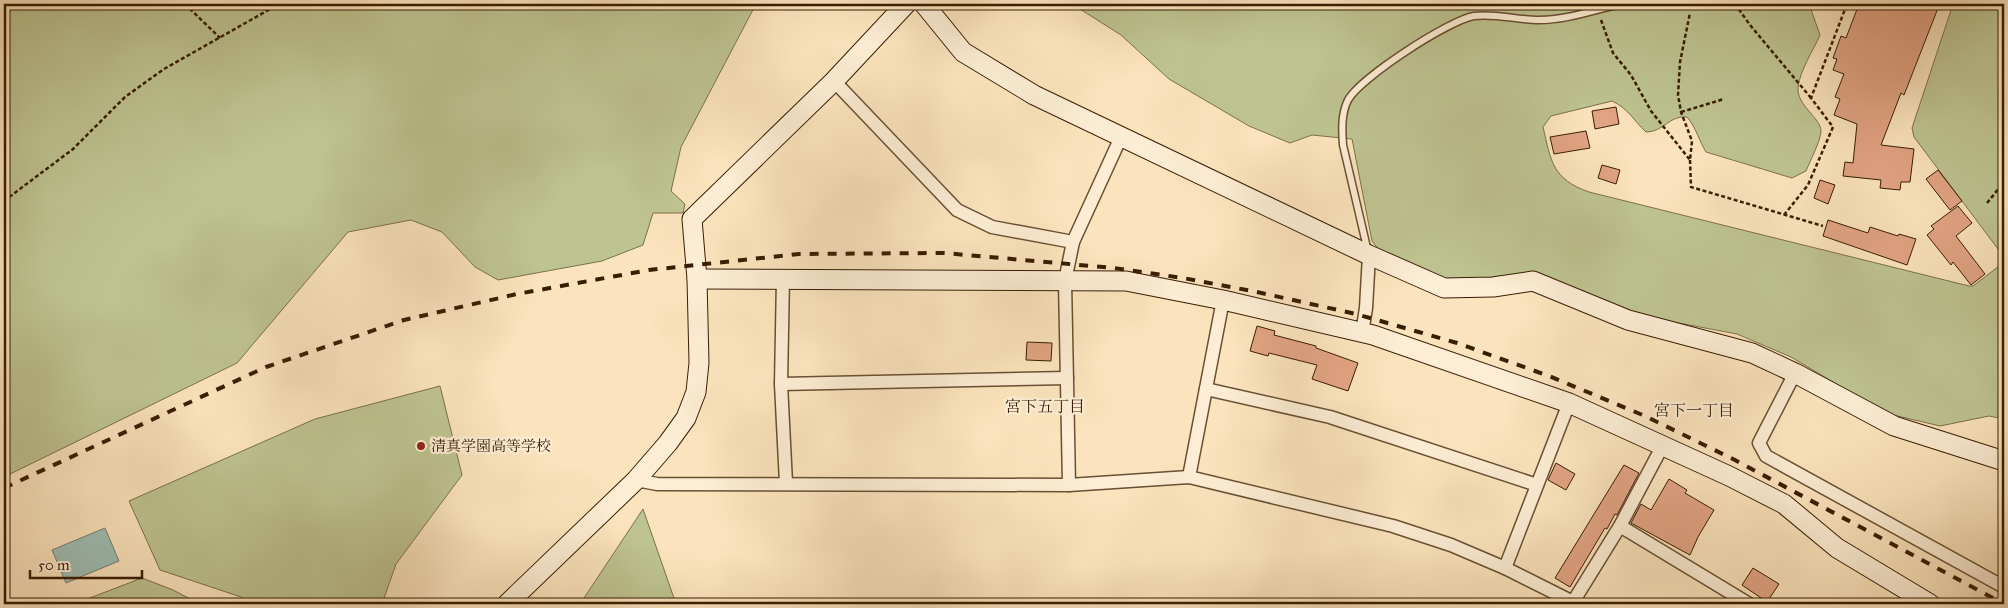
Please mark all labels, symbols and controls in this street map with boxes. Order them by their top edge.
district label: 宮下五丁目 [1005,397,1085,416]
district label: 宮下一丁目 [1654,401,1734,420]
place label: 清真学園高等学校 [431,437,551,455]
marker: 清真学園高等学校 [415,440,427,452]
scale bar [30,548,142,580]
text: 50 m [38,556,70,574]

